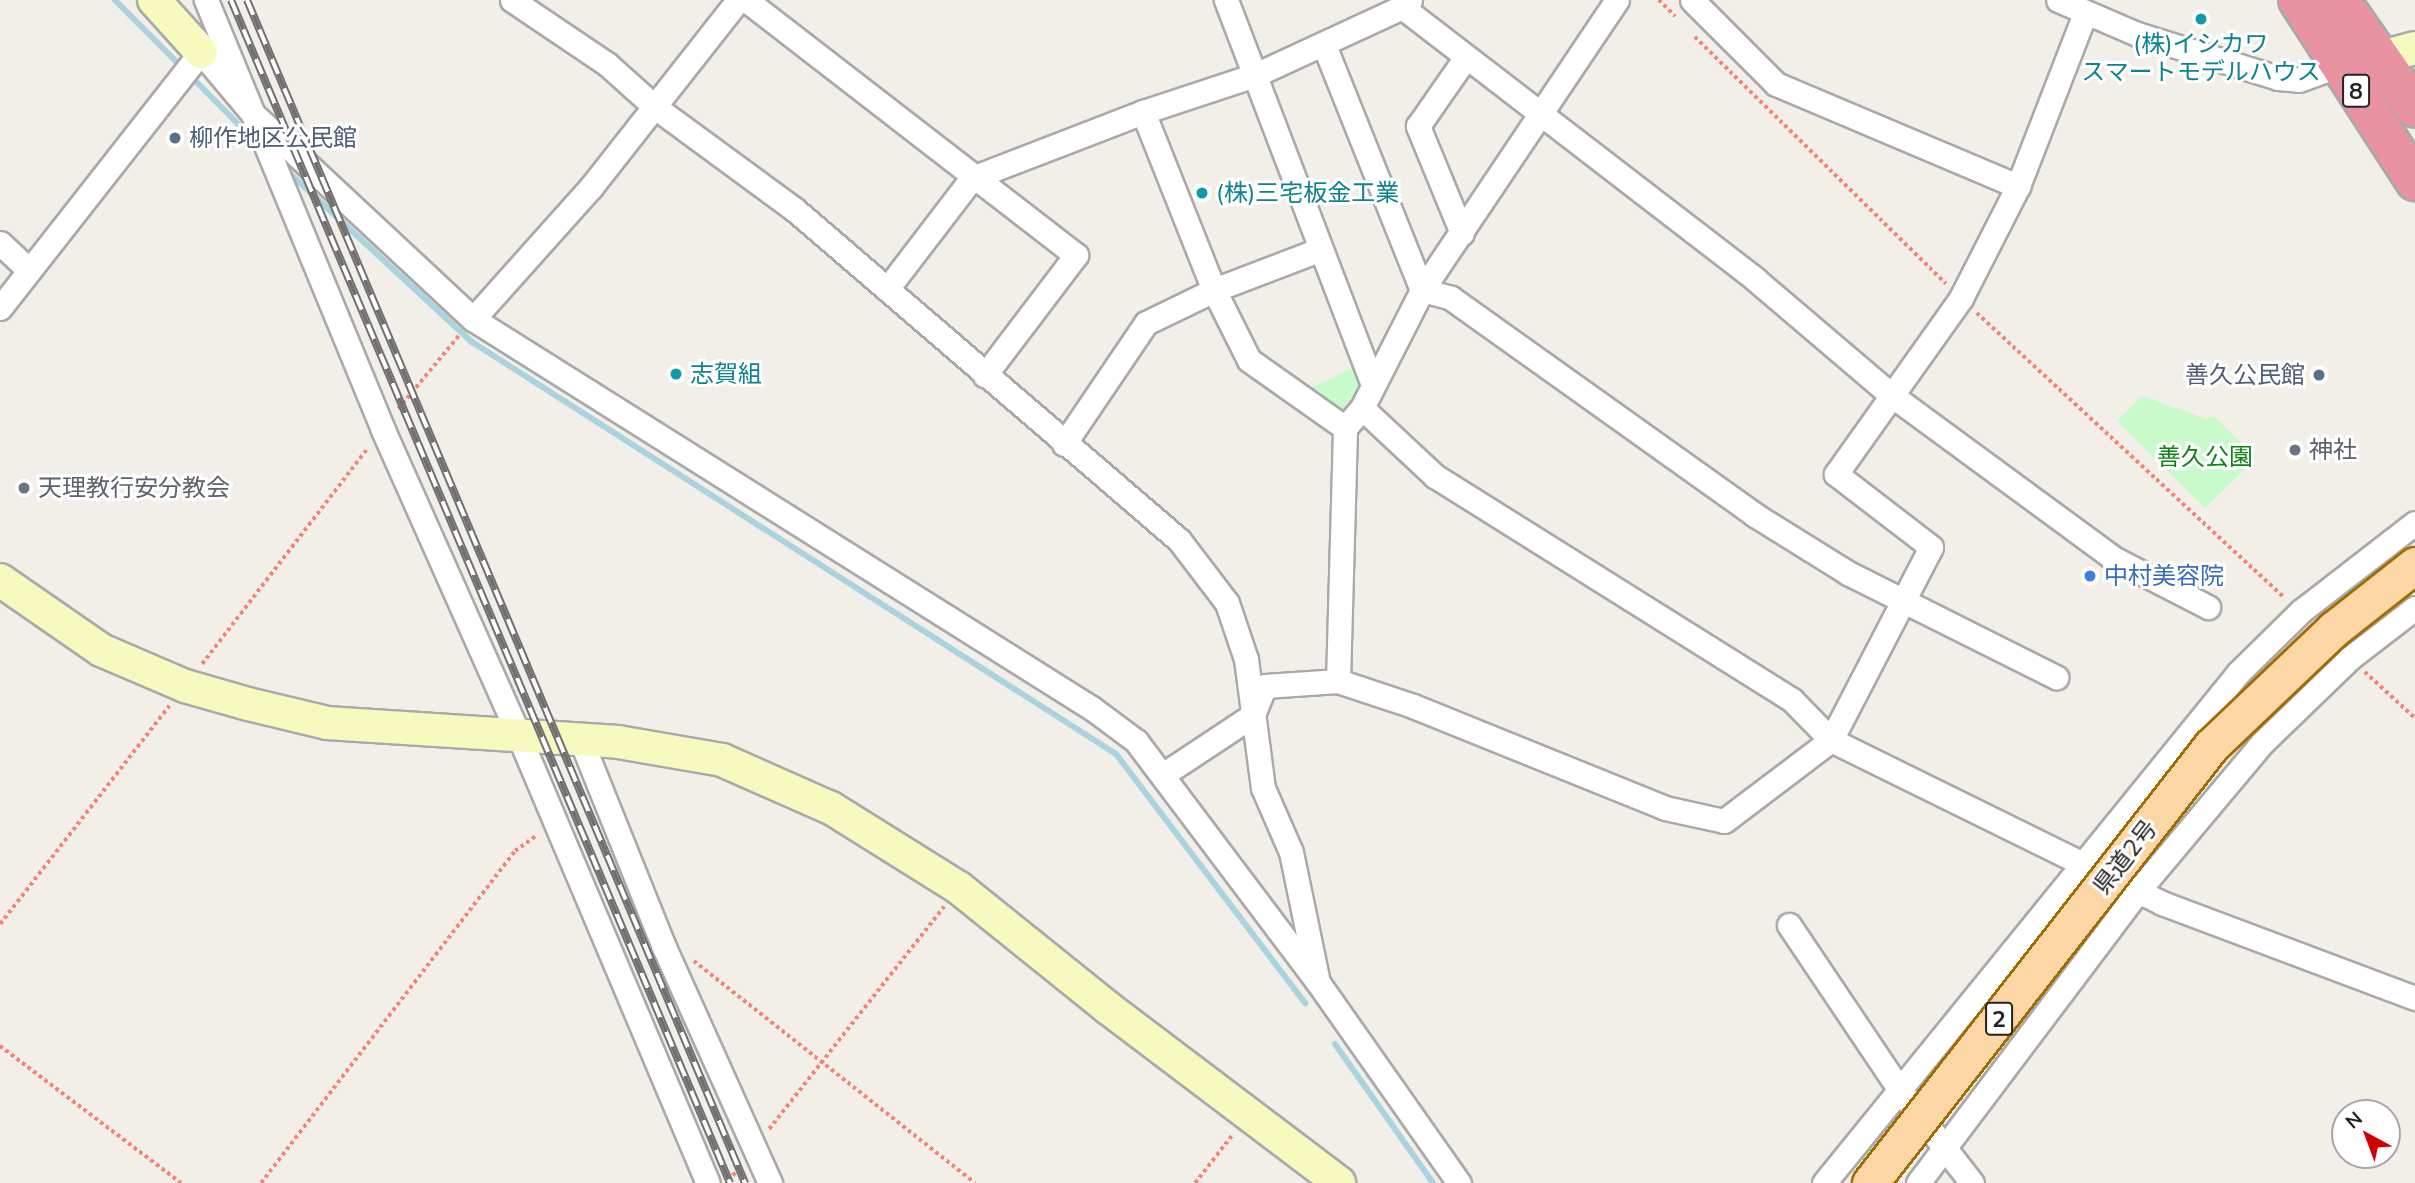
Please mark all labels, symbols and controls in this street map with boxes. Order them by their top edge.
marker: (株)イシカワ スマートモデルハウス [2193,11,2209,27]
place label: (株)イシカワ スマートモデルハウス [2081,30,2321,86]
road number: 8 [2342,72,2370,110]
place label: 柳作地区公民館 [189,124,357,152]
marker: 柳作地区公民館 [167,130,183,146]
place label: (株)三宅板金工業 [1216,179,1399,207]
marker: (株)三宅板金工業 [1194,185,1210,201]
place label: 志賀組 [690,360,762,388]
place label: 善久公民館 [2185,361,2305,389]
marker: 志賀組 [668,366,684,382]
marker: 善久公民館 [2311,367,2327,383]
place label: 神社 [2309,436,2357,464]
marker: 神社 [2287,442,2303,458]
park label: 善久公園 [2157,443,2253,471]
place label: 天理教行安分教会 [38,474,230,502]
marker: 天理教行安分教会 [16,480,32,496]
place label: 中村美容院 [2104,562,2224,590]
marker: 中村美容院 [2082,568,2098,584]
street label: 県道2号 [2087,814,2163,900]
road number: 2 [1985,1000,2013,1038]
north arrow [2331,1099,2401,1169]
text: N [2340,1106,2367,1133]

